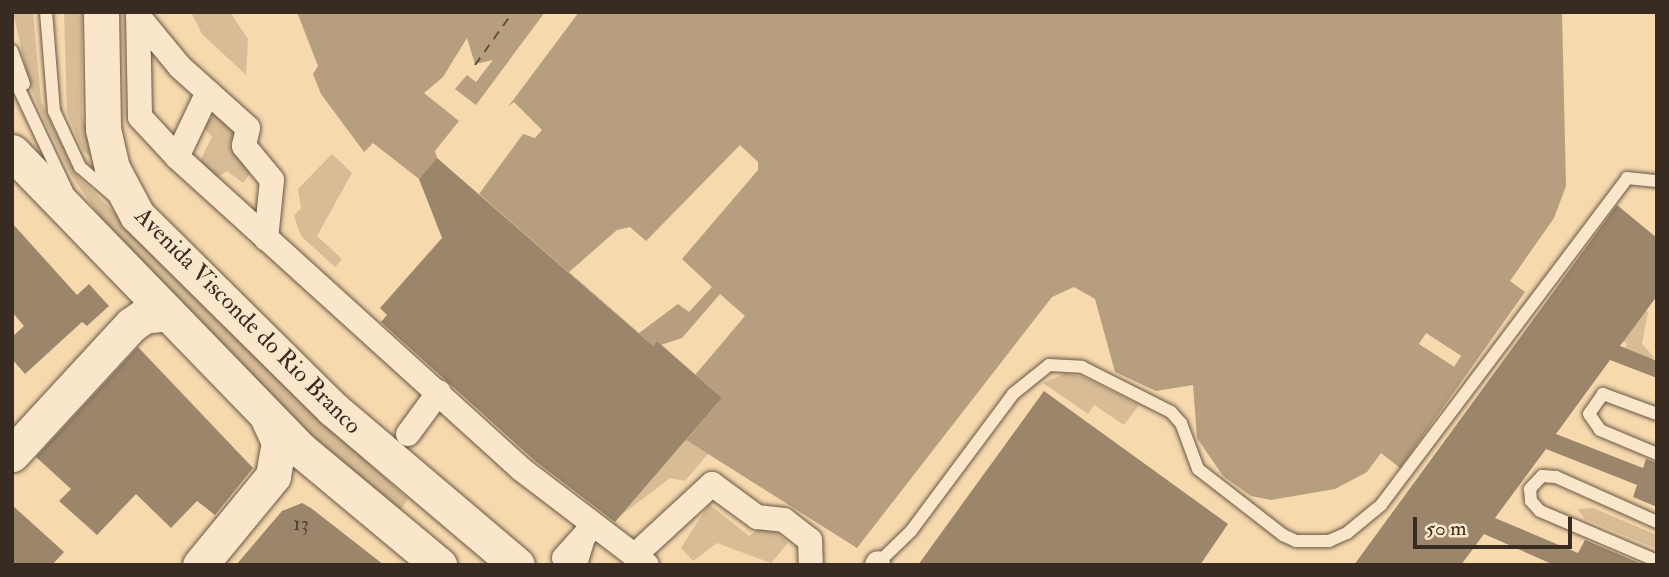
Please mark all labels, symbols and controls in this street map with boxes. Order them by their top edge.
street label: Avenida Visconde do Rio Branco [129,202,367,440]
scale bar [1417,504,1576,548]
house number: 13 [293,511,309,537]
text: 50 m [1426,515,1467,542]

